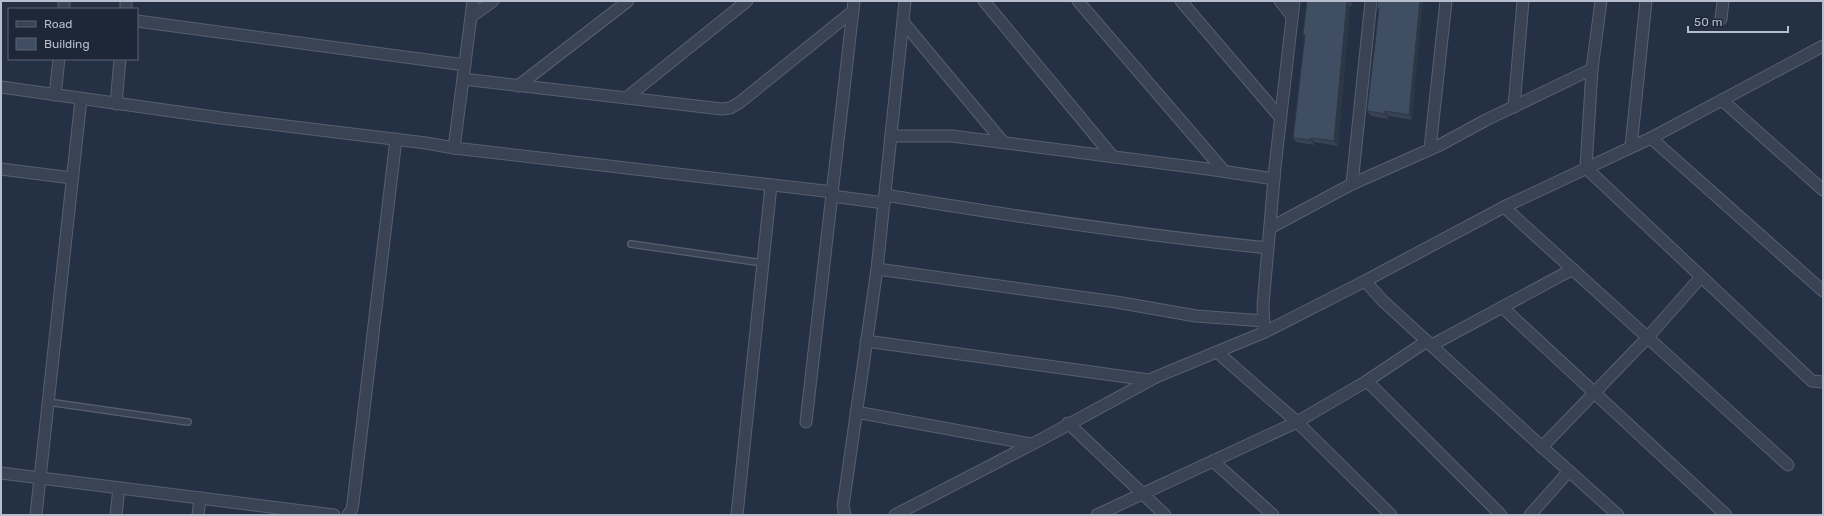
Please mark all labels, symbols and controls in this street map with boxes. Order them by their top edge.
legend [8,8,138,60]
scale bar [1688,8,1788,34]
text: 50 m [1694,15,1722,29]
text: Road [44,17,72,31]
text: Building [44,37,90,51]

